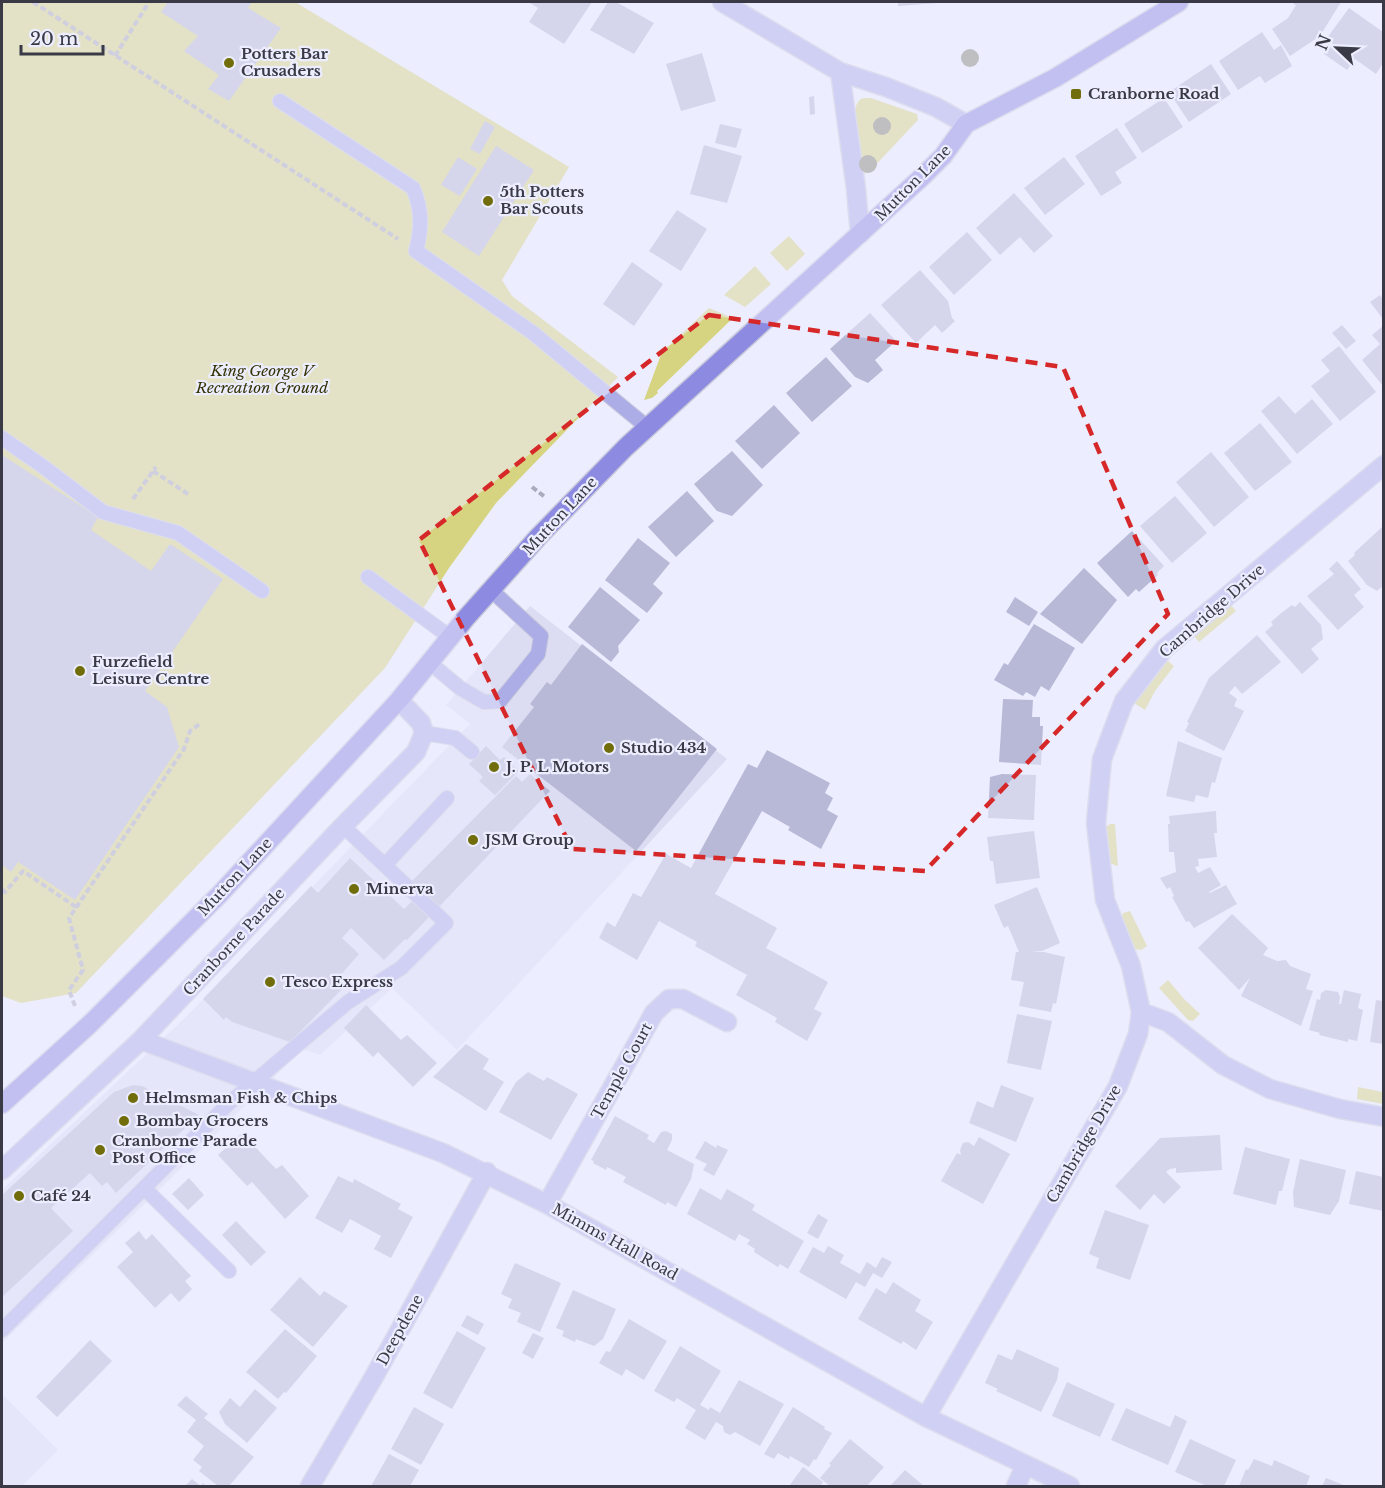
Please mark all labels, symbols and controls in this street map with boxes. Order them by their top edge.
scale bar [21,18,104,56]
north arrow [1307,18,1367,78]
text: 20 m [30,28,78,50]
text: N [1311,31,1335,53]
place label: Potters Bar Crusaders [241,44,329,80]
marker: Potters Bar Crusaders [222,56,236,70]
place label: Cranborne Road [1088,84,1220,103]
marker: Cranborne Road [1069,87,1083,101]
street label: Mutton Lane [871,141,955,225]
place label: 5th Potters Bar Scouts [500,182,584,218]
marker: 5th Potters Bar Scouts [481,194,495,208]
park label: King George V Recreation Ground [195,361,328,397]
street label: Mutton Lane [519,473,601,559]
street label: Cambridge Drive [1155,560,1268,662]
place label: Furzefield Leisure Centre [92,652,209,688]
marker: Furzefield Leisure Centre [73,664,87,678]
place label: Studio 434 [621,738,706,757]
marker: Studio 434 [602,741,616,755]
place label: J. P. L Motors [503,757,609,776]
marker: J. P. L Motors [487,760,501,774]
place label: JSM Group [482,830,574,849]
marker: JSM Group [466,833,480,847]
street label: Mutton Lane [194,834,276,920]
place label: Minerva [366,879,434,898]
marker: Minerva [347,882,361,896]
street label: Cranborne Parade [179,884,288,1000]
place label: Tesco Express [282,972,393,991]
marker: Tesco Express [263,975,277,989]
street label: Temple Court [587,1019,656,1123]
street label: Cambridge Drive [1042,1081,1125,1206]
place label: Helmsman Fish & Chips [145,1088,337,1107]
marker: Helmsman Fish & Chips [126,1091,140,1105]
place label: Bombay Grocers [136,1111,268,1130]
marker: Bombay Grocers [117,1114,131,1128]
place label: Cranborne Parade Post Office [112,1131,257,1167]
marker: Cranborne Parade Post Office [93,1143,107,1157]
place label: Café 24 [31,1186,91,1205]
marker: Café 24 [12,1189,26,1203]
street label: Mimms Hall Road [549,1199,681,1284]
street label: Deepdene [372,1291,427,1369]

